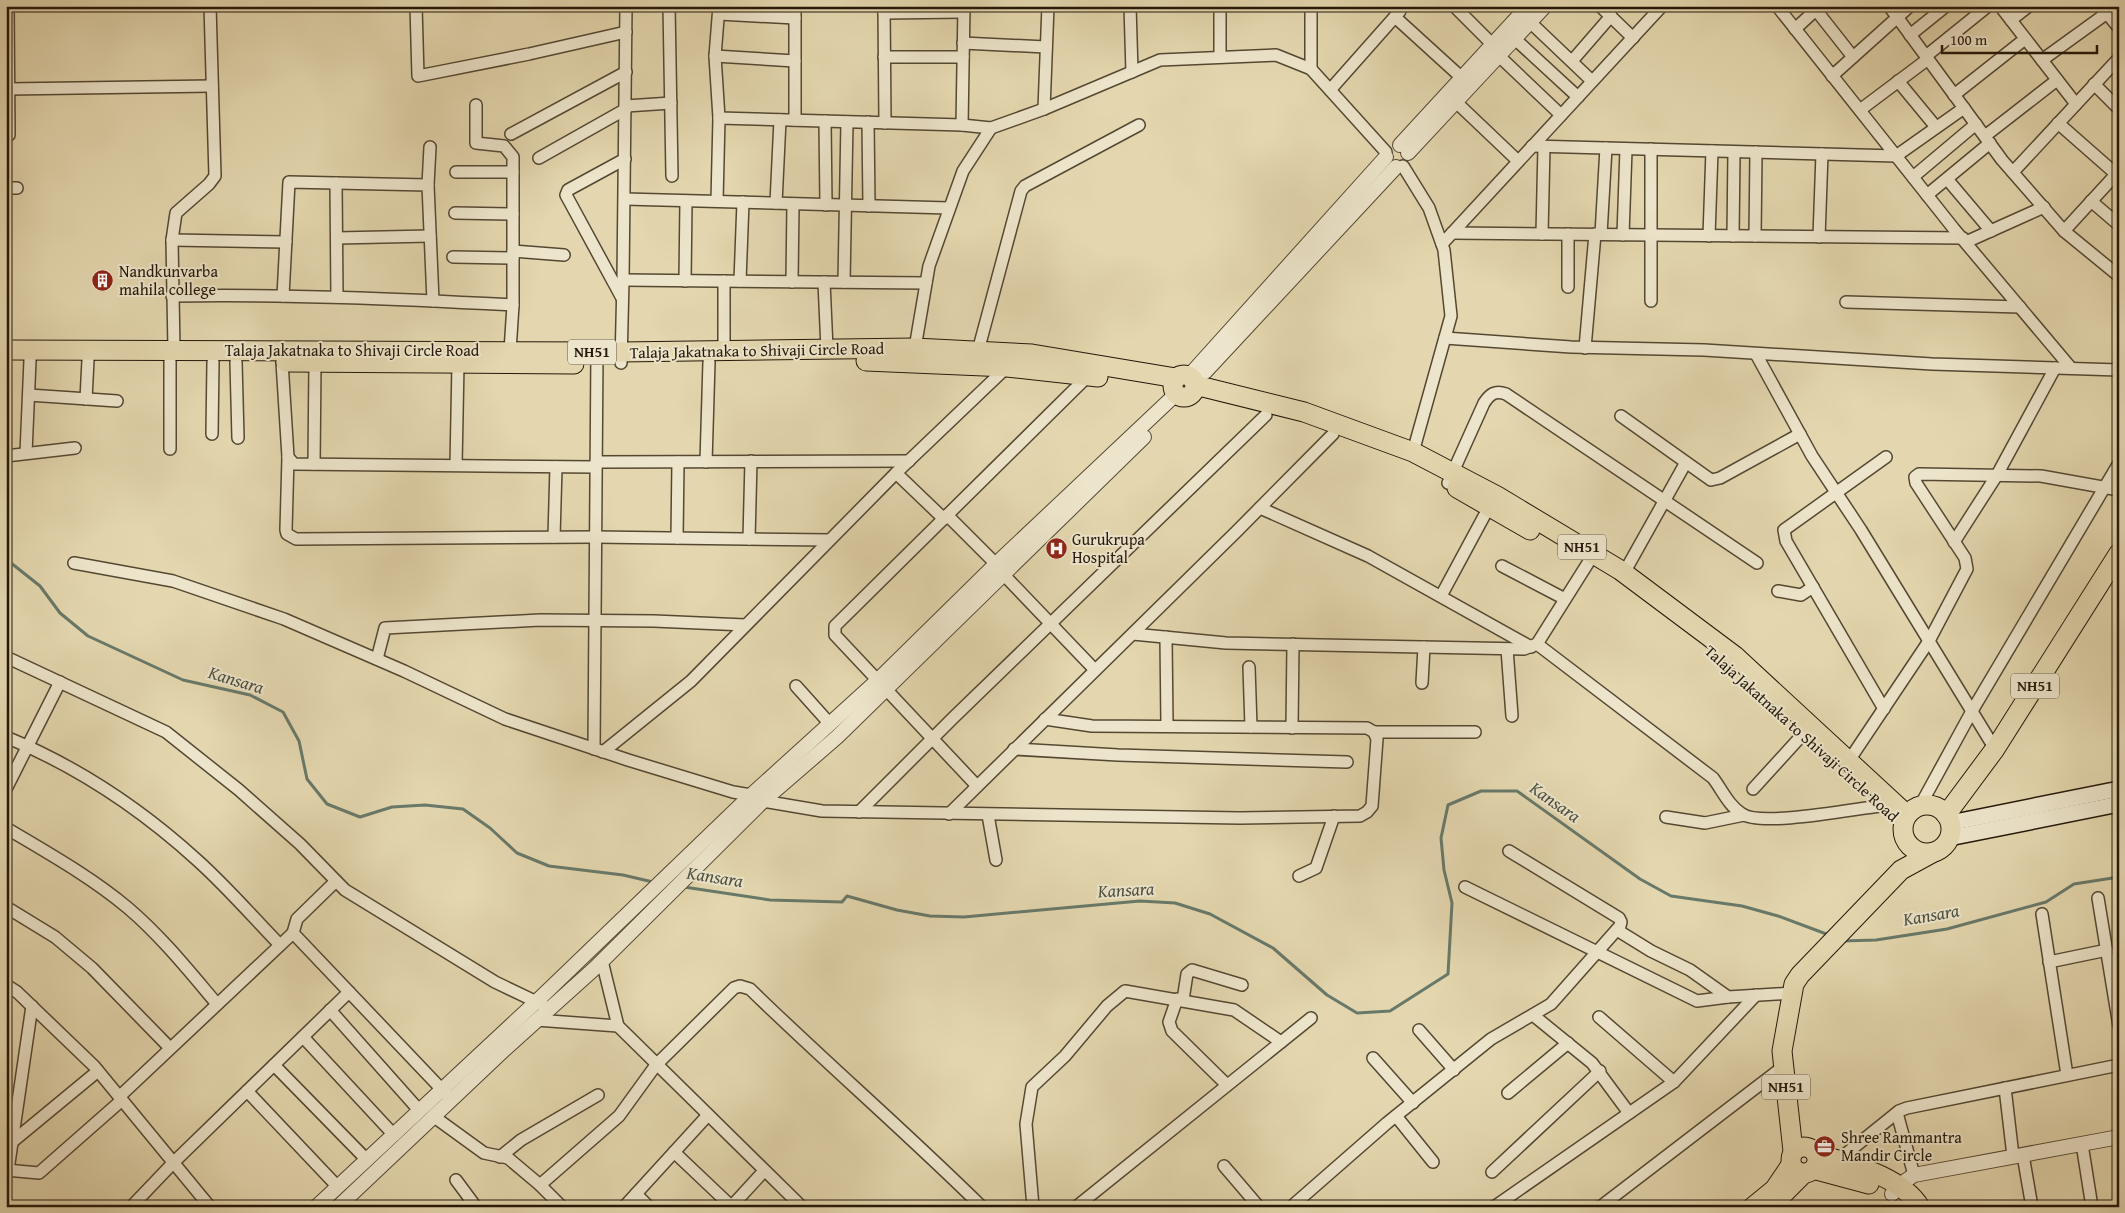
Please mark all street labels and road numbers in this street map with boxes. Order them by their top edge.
street label: Talaja Jakatnaka to Shivaji Circle Road [630,336,885,364]
street label: Talaja Jakatnaka to Shivaji Circle Road [225,338,480,362]
road number: NH51 [568,340,616,364]
road number: NH51 [1558,534,1606,560]
street label: Talaja Jakatnaka to Shivaji Circle Road [1699,639,1905,827]
road number: NH51 [2011,674,2059,698]
road number: NH51 [1762,1074,1810,1100]

